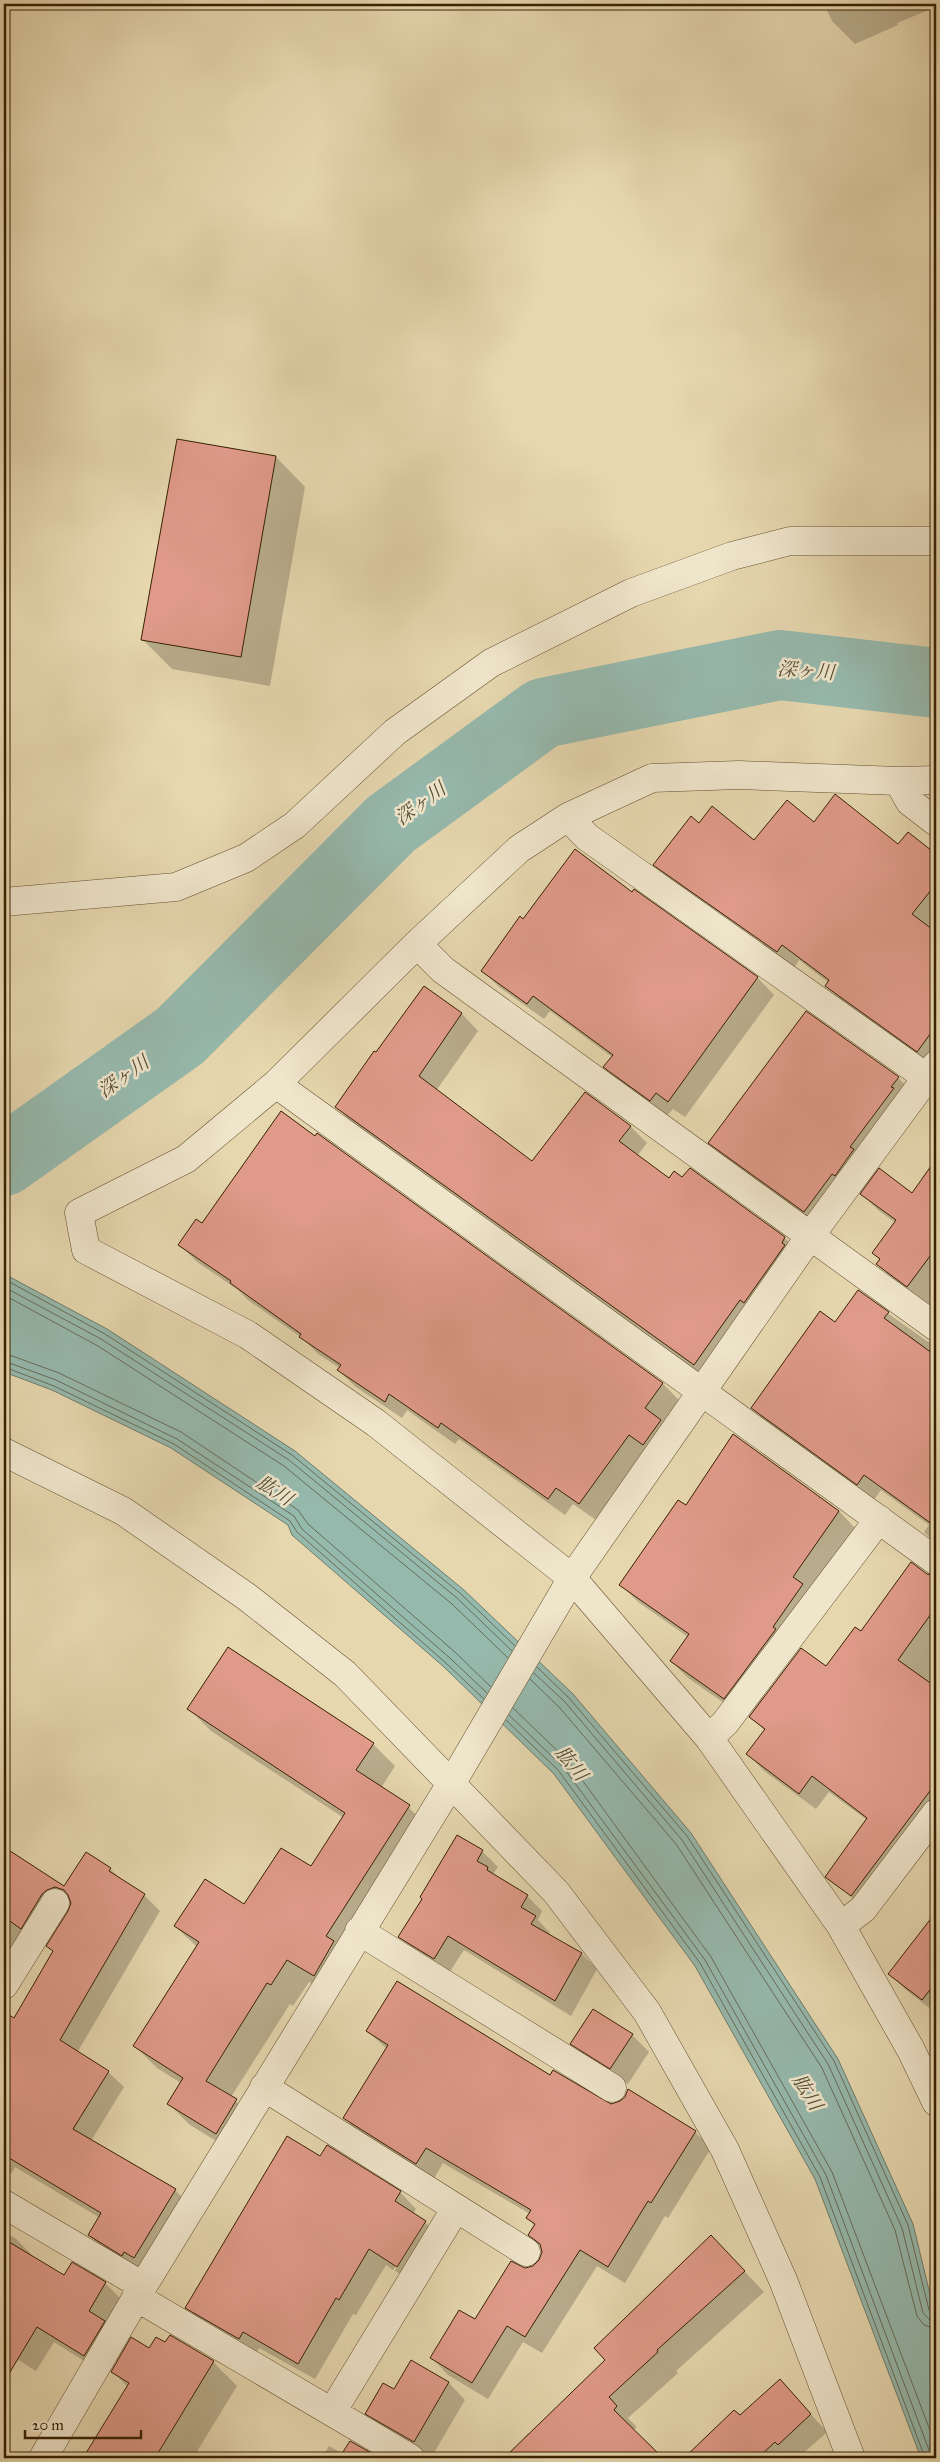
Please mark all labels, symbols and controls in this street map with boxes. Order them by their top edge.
water label: 深ヶ川 [777,657,837,684]
water label: 深ヶ川 [390,776,452,829]
water label: 深ヶ川 [93,1049,155,1102]
water label: 肱川 [253,1470,299,1511]
water label: 肱川 [551,1741,594,1787]
water label: 肱川 [788,2070,828,2116]
scale bar [25,2407,141,2439]
text: 20 m [32,2416,64,2434]

